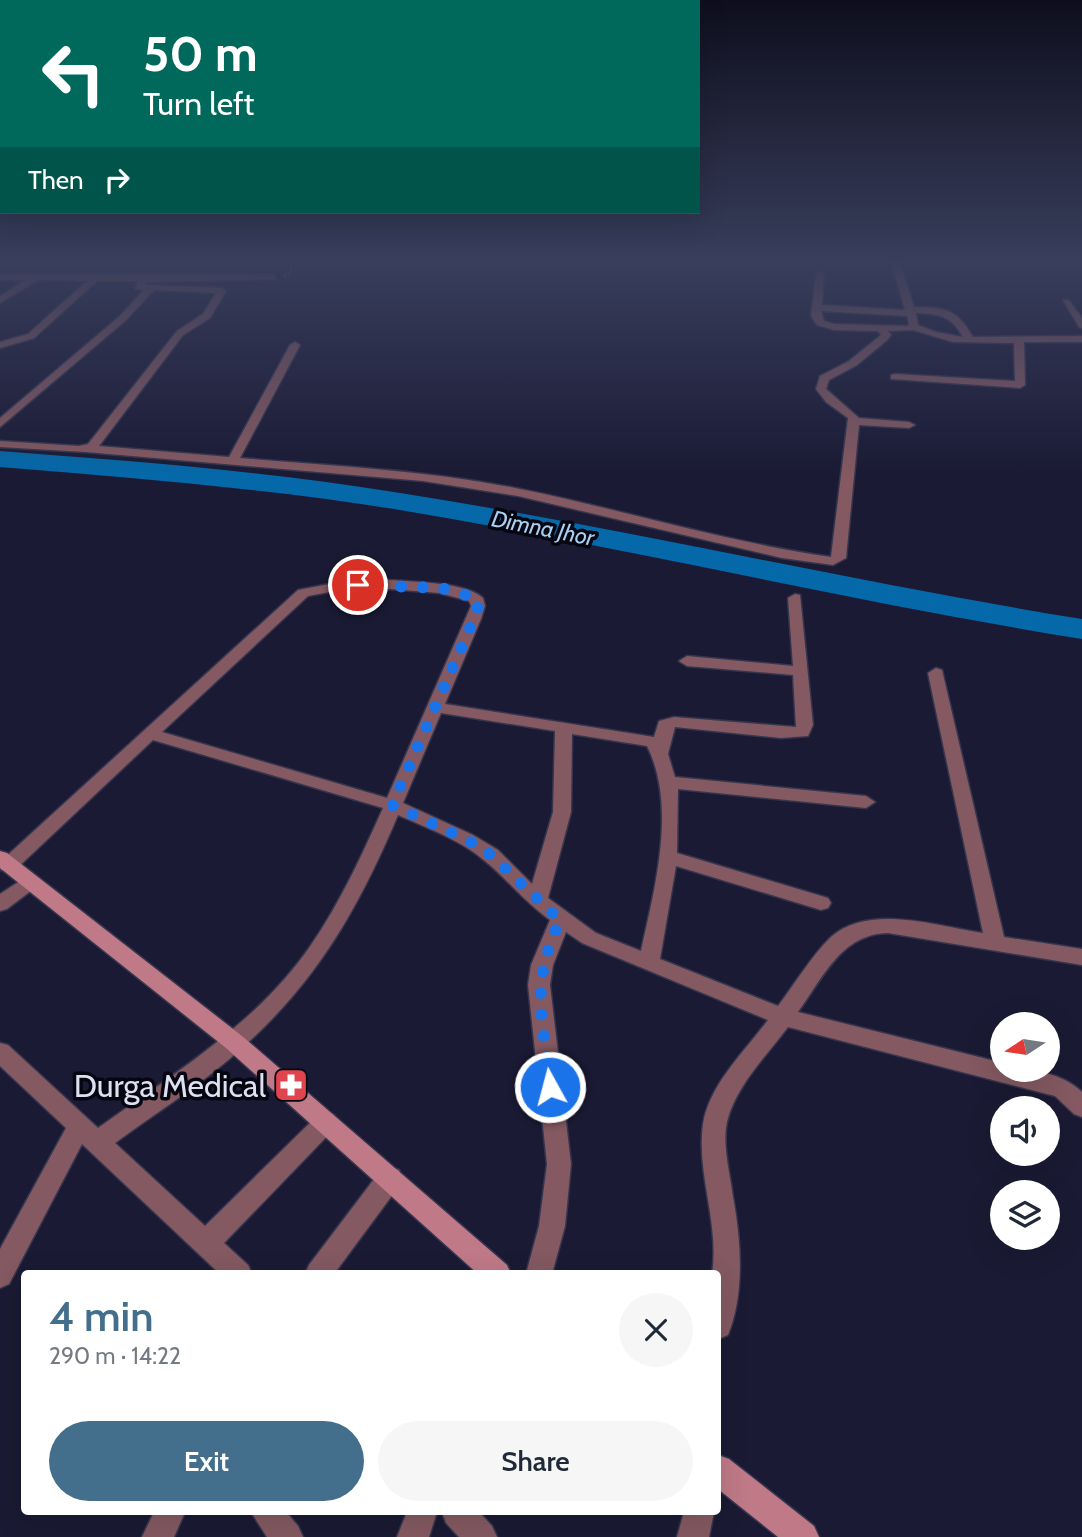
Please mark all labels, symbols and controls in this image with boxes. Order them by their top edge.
text: 50 m [143,24,258,83]
icon: left [28,28,119,119]
text: Turn left [143,84,254,123]
icon: right [98,161,136,199]
text: Then [28,164,84,196]
water label: Dimna Jhor [489,504,598,552]
pin [328,555,388,615]
icon: arrive [339,566,377,604]
north arrow [990,1012,1060,1082]
map controls [990,1012,1060,1250]
position arrow [513,1050,587,1124]
place label: Durga Medical [74,1066,266,1105]
pharmacy icon: Durga Medical [272,1066,310,1104]
button: sound [990,1096,1060,1166]
button: layers [990,1180,1060,1250]
text: 4 min [49,1290,153,1342]
button: close [619,1293,693,1367]
text: 290 m · 14:22 [49,1342,181,1370]
button: Exit [49,1421,364,1501]
button: Share [378,1421,693,1501]

